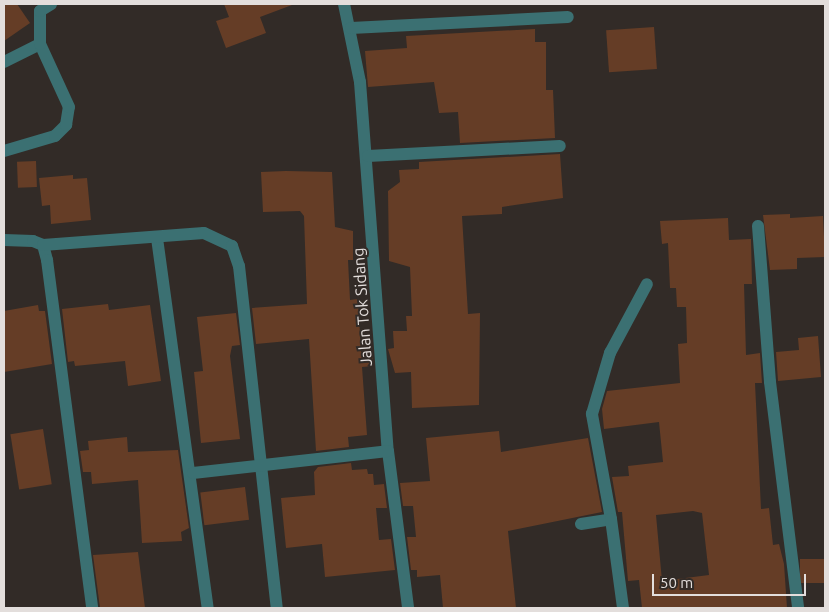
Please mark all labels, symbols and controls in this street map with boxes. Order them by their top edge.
street label: Jalan Tok Sidang [348,247,376,367]
scale bar [654,564,808,596]
text: 50 m [660,574,693,591]

